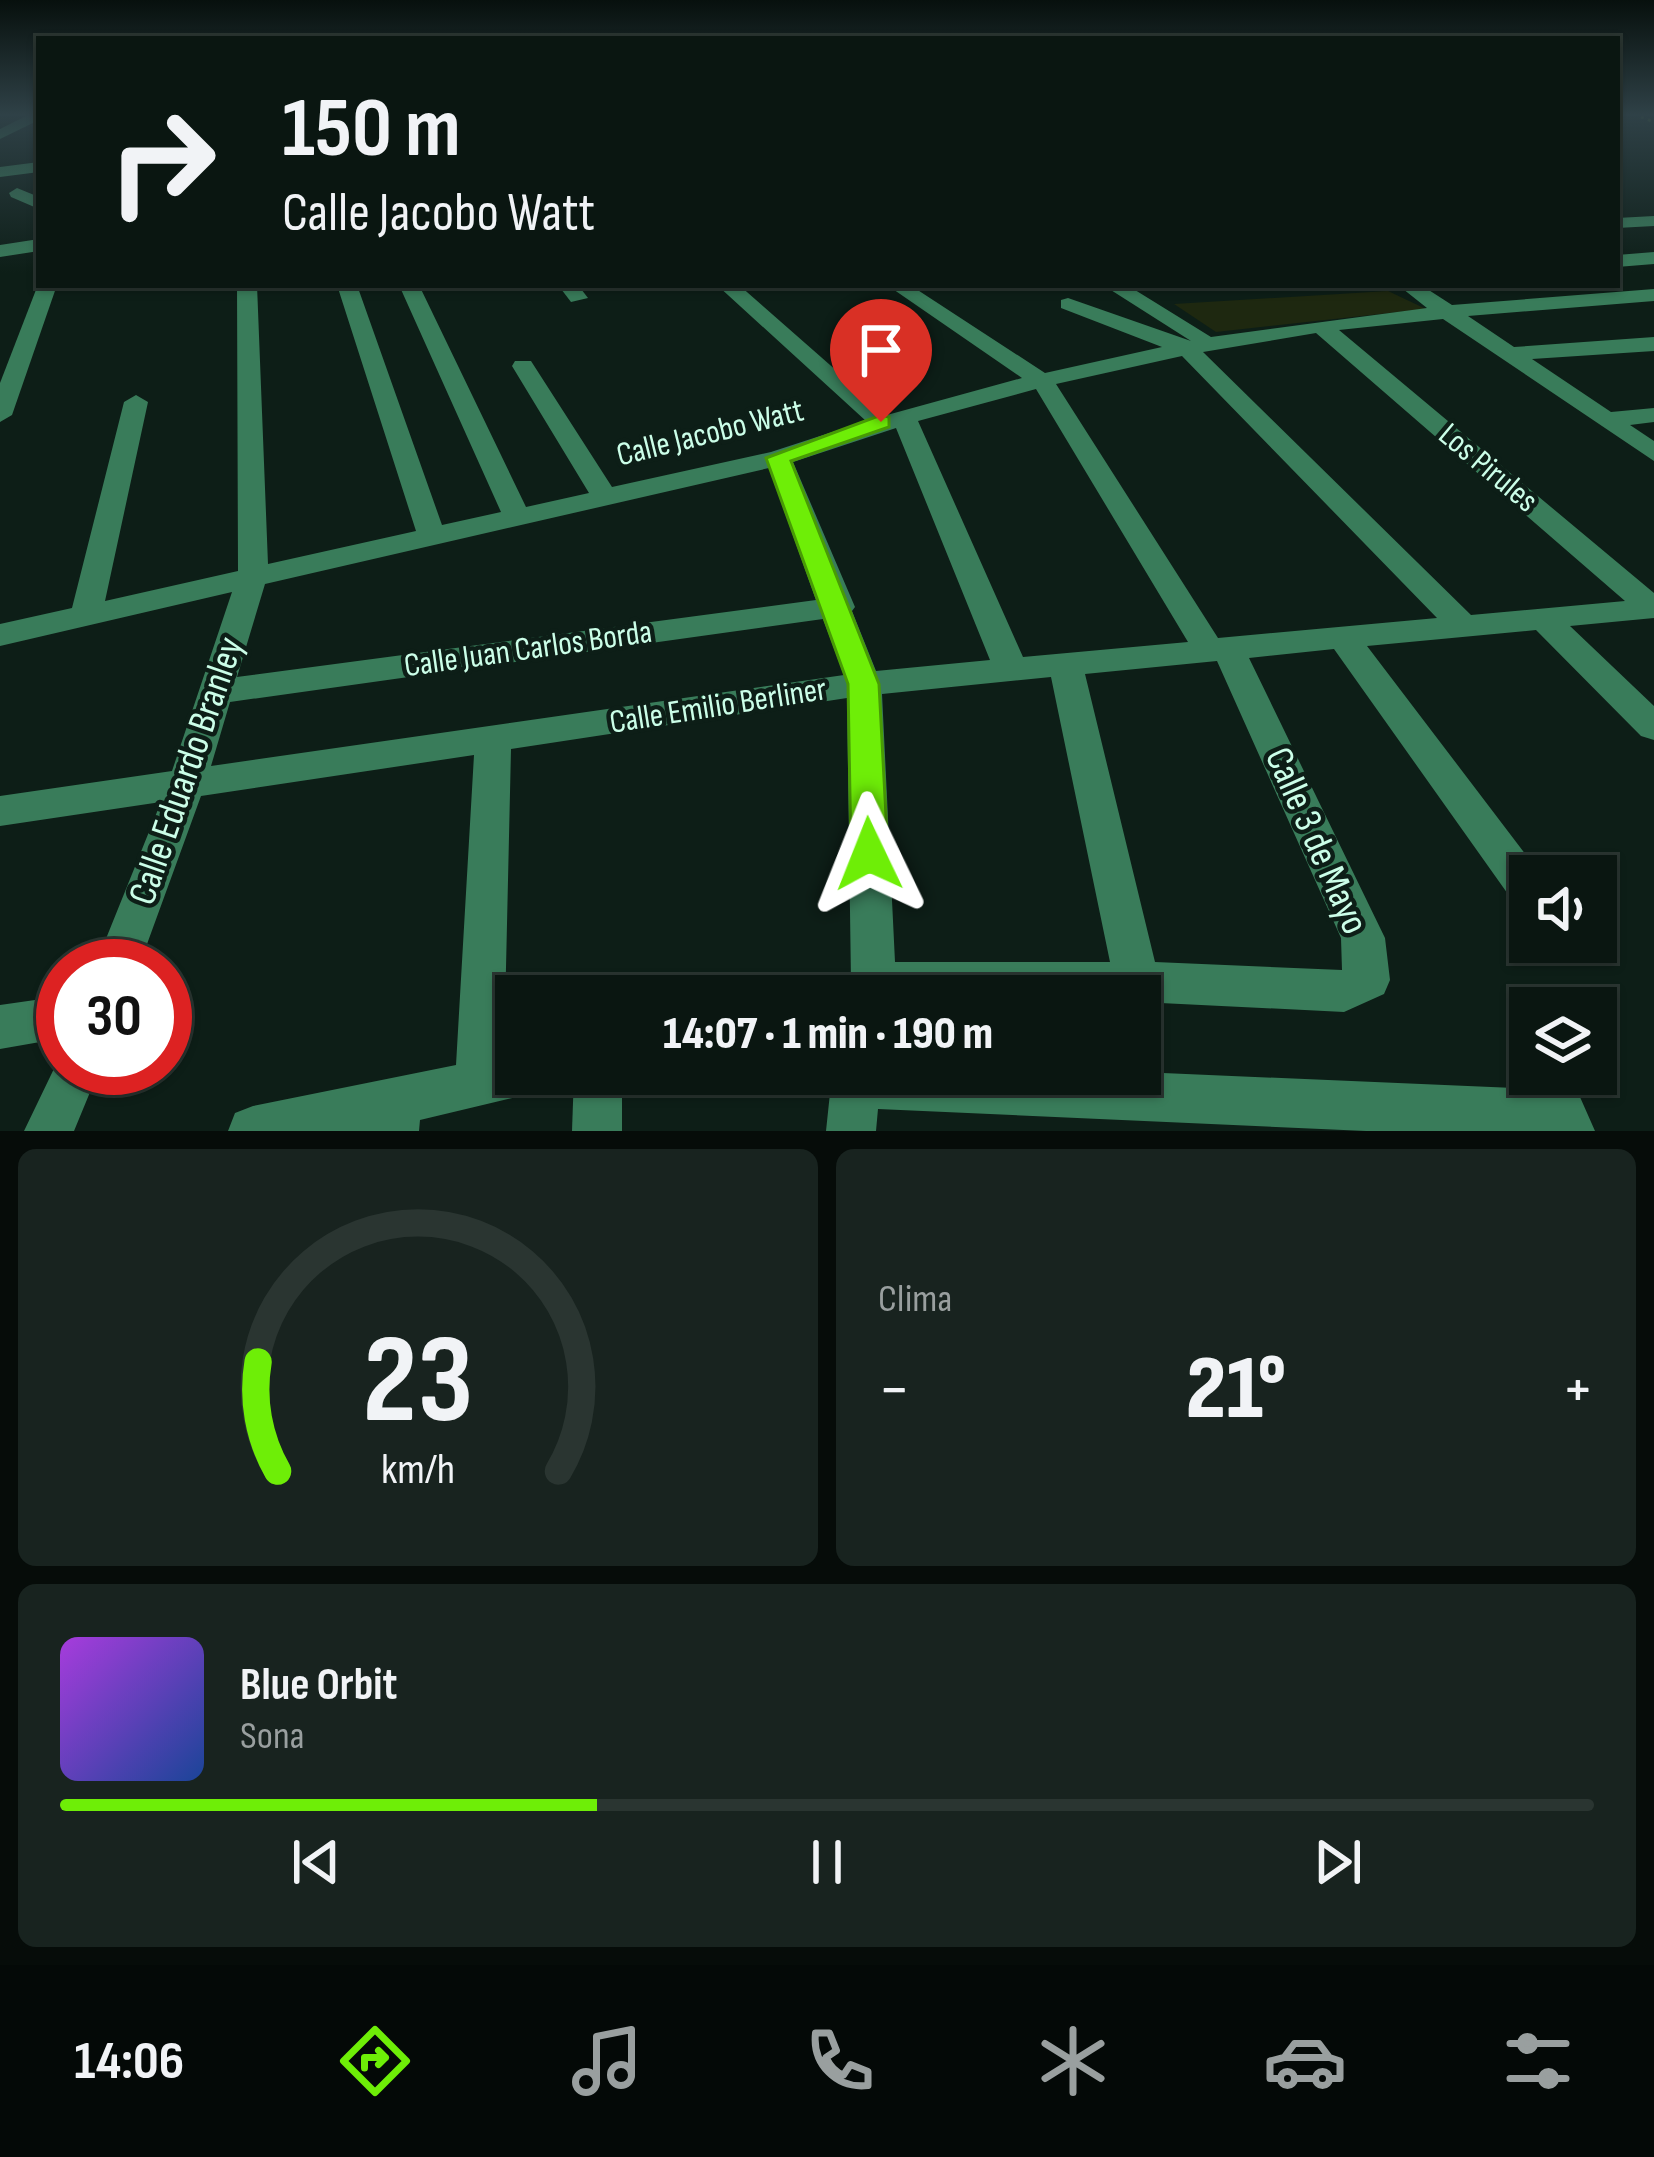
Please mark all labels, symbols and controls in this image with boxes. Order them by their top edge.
text: 150 m [282,79,461,180]
icon: right [84,84,240,240]
text: Calle Jacobo Watt [282,181,595,246]
pin [830,299,932,422]
icon: arrive [848,317,914,383]
street label: Calle Jacobo Watt [612,390,808,476]
street label: Los Pirules [1430,415,1546,521]
street label: Calle Juan Carlos Borda [401,612,655,686]
street label: Calle Eduardo Branley [119,631,255,911]
street label: Calle Emilio Berliner [607,669,829,743]
street label: Calle 3 de Mayo [1254,740,1378,942]
position arrow [806,791,932,917]
map controls [1509,855,1617,1095]
button: sound [1509,855,1617,963]
speed limit sign: 30 [36,939,192,1095]
button: layers [1509,987,1617,1095]
text: 14:07 · 1 min · 190 m [663,1007,993,1062]
text: Clima [878,1276,952,1323]
text: 23 [363,1308,473,1457]
text: 21° [1186,1336,1286,1444]
text: − [878,1351,910,1430]
text: + [1562,1351,1594,1430]
text: km/h [381,1443,455,1495]
text: Blue Orbit [240,1658,397,1713]
text: Sona [240,1713,305,1760]
icon: previous [283,1829,349,1895]
icon: pause [794,1829,860,1895]
icon: next [1305,1829,1371,1895]
icon: directions [333,2019,417,2103]
icon: music [565,2019,649,2103]
icon: phone [798,2019,882,2103]
icon: climate [1031,2019,1115,2103]
icon: car [1263,2019,1347,2103]
icon: filters [1496,2019,1580,2103]
text: 14:06 [74,2029,184,2094]

